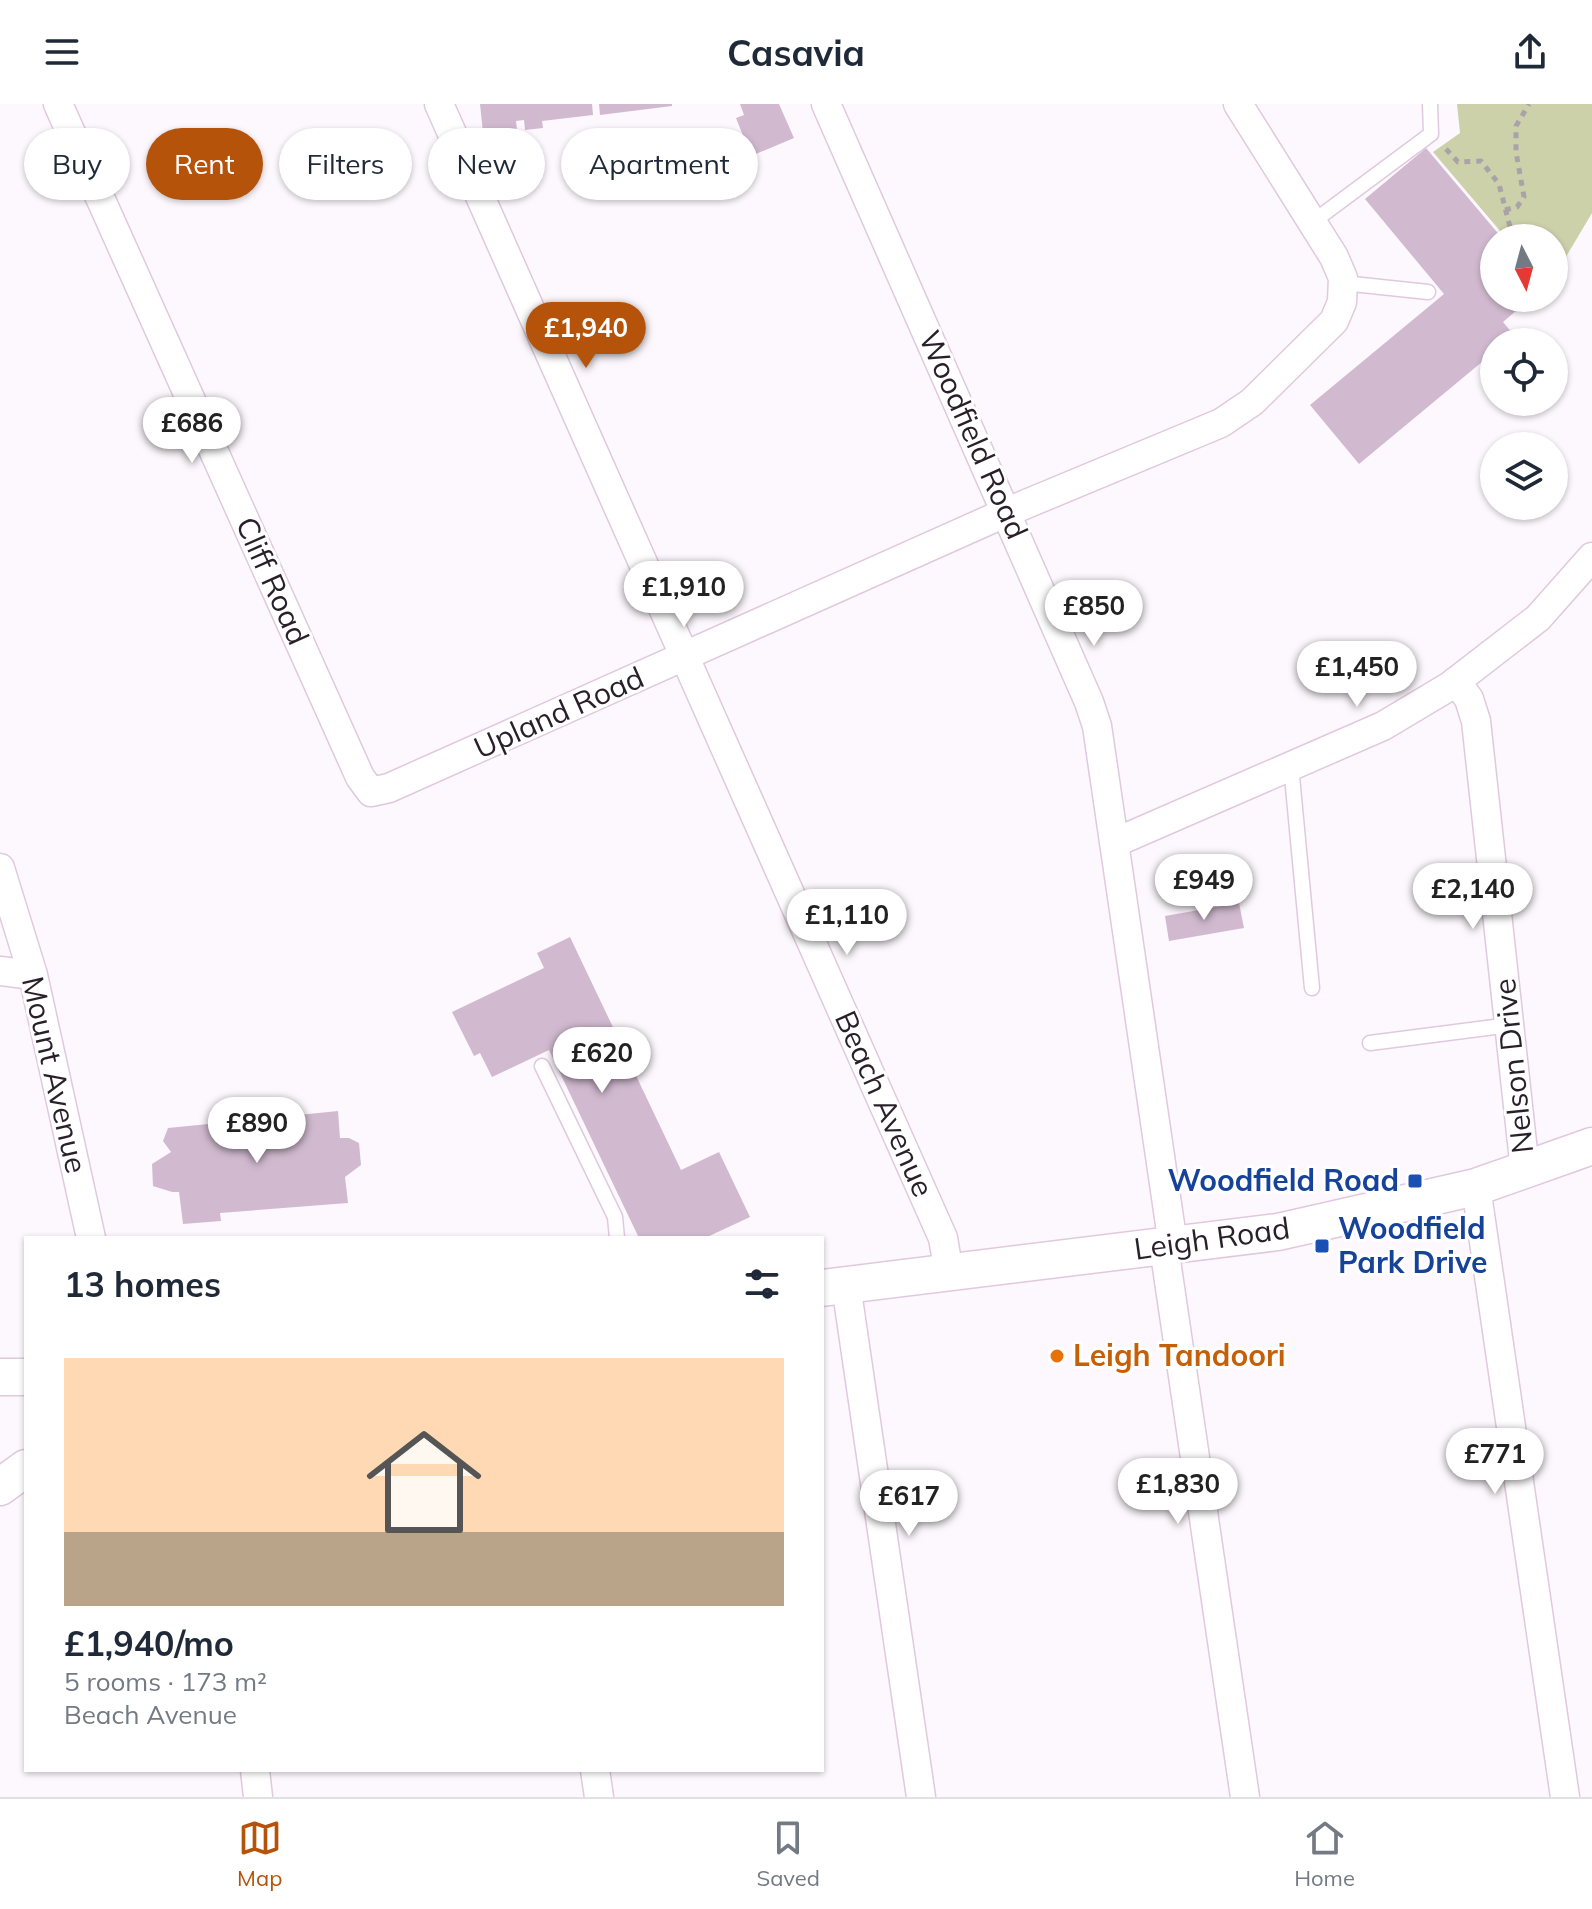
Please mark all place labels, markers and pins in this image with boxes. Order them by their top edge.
pin: £1,940 [521,302,651,370]
pin: £686 [145,397,239,465]
pin: £1,910 [619,561,749,629]
pin: £850 [1047,580,1141,648]
pin: £1,450 [1292,641,1422,709]
pin: £949 [1157,854,1251,922]
pin: £2,140 [1408,863,1538,931]
pin: £1,110 [782,889,912,957]
pin: £620 [555,1027,649,1095]
pin: £890 [210,1097,304,1165]
place label: Woodfield Road [1168,1161,1399,1199]
marker: Woodfield Road [1406,1172,1424,1190]
place label: Woodfield Park Drive [1338,1209,1487,1281]
marker: Woodfield Park Drive [1313,1237,1331,1255]
place label: Leigh Tandoori [1073,1336,1286,1374]
marker: Leigh Tandoori [1048,1347,1066,1365]
pin: £771 [1448,1428,1542,1496]
pin: £1,830 [1113,1458,1243,1526]
pin: £617 [862,1470,956,1538]

